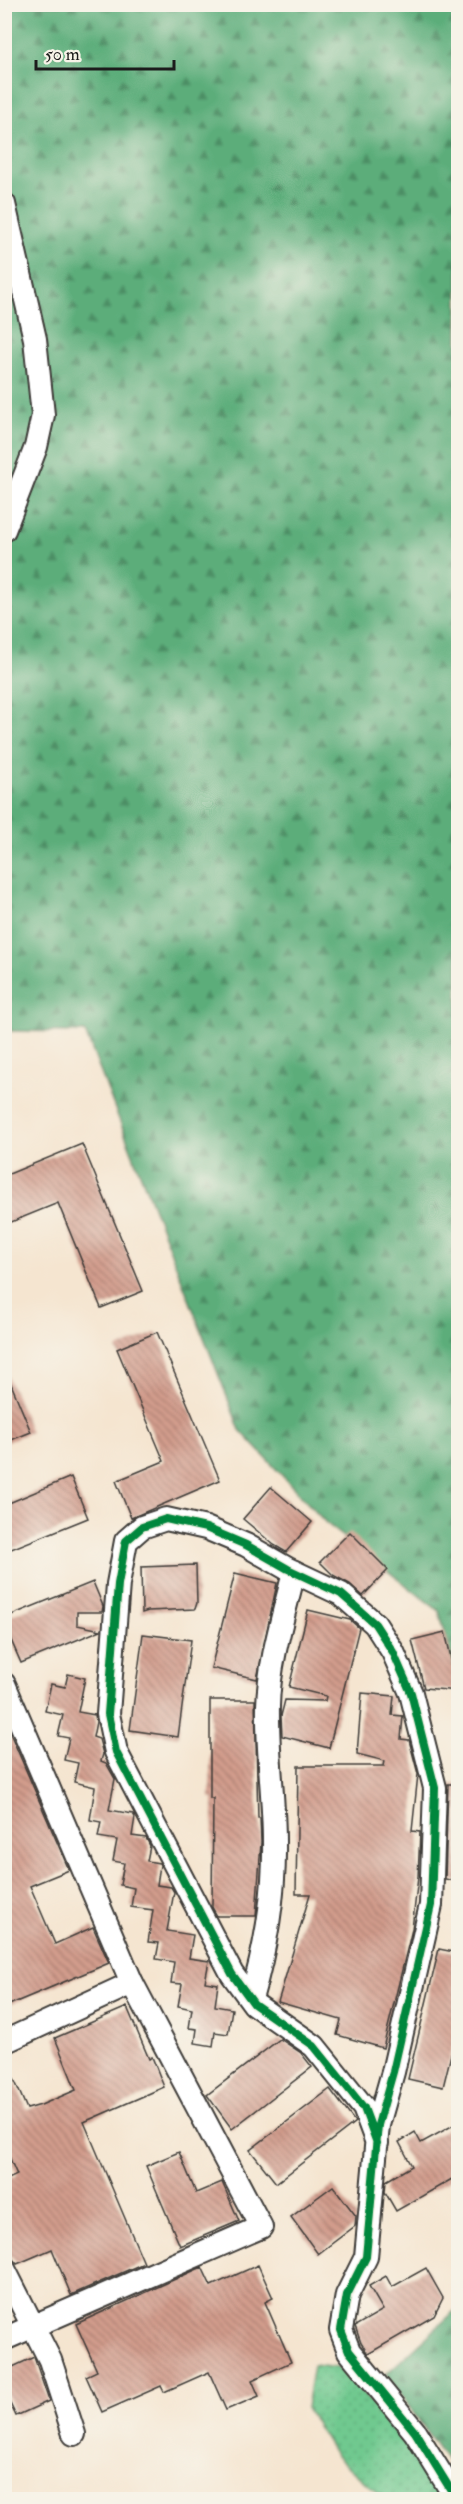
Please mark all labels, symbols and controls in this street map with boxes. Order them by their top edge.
scale bar [36,33,174,71]
text: 50 m [45,43,80,66]

